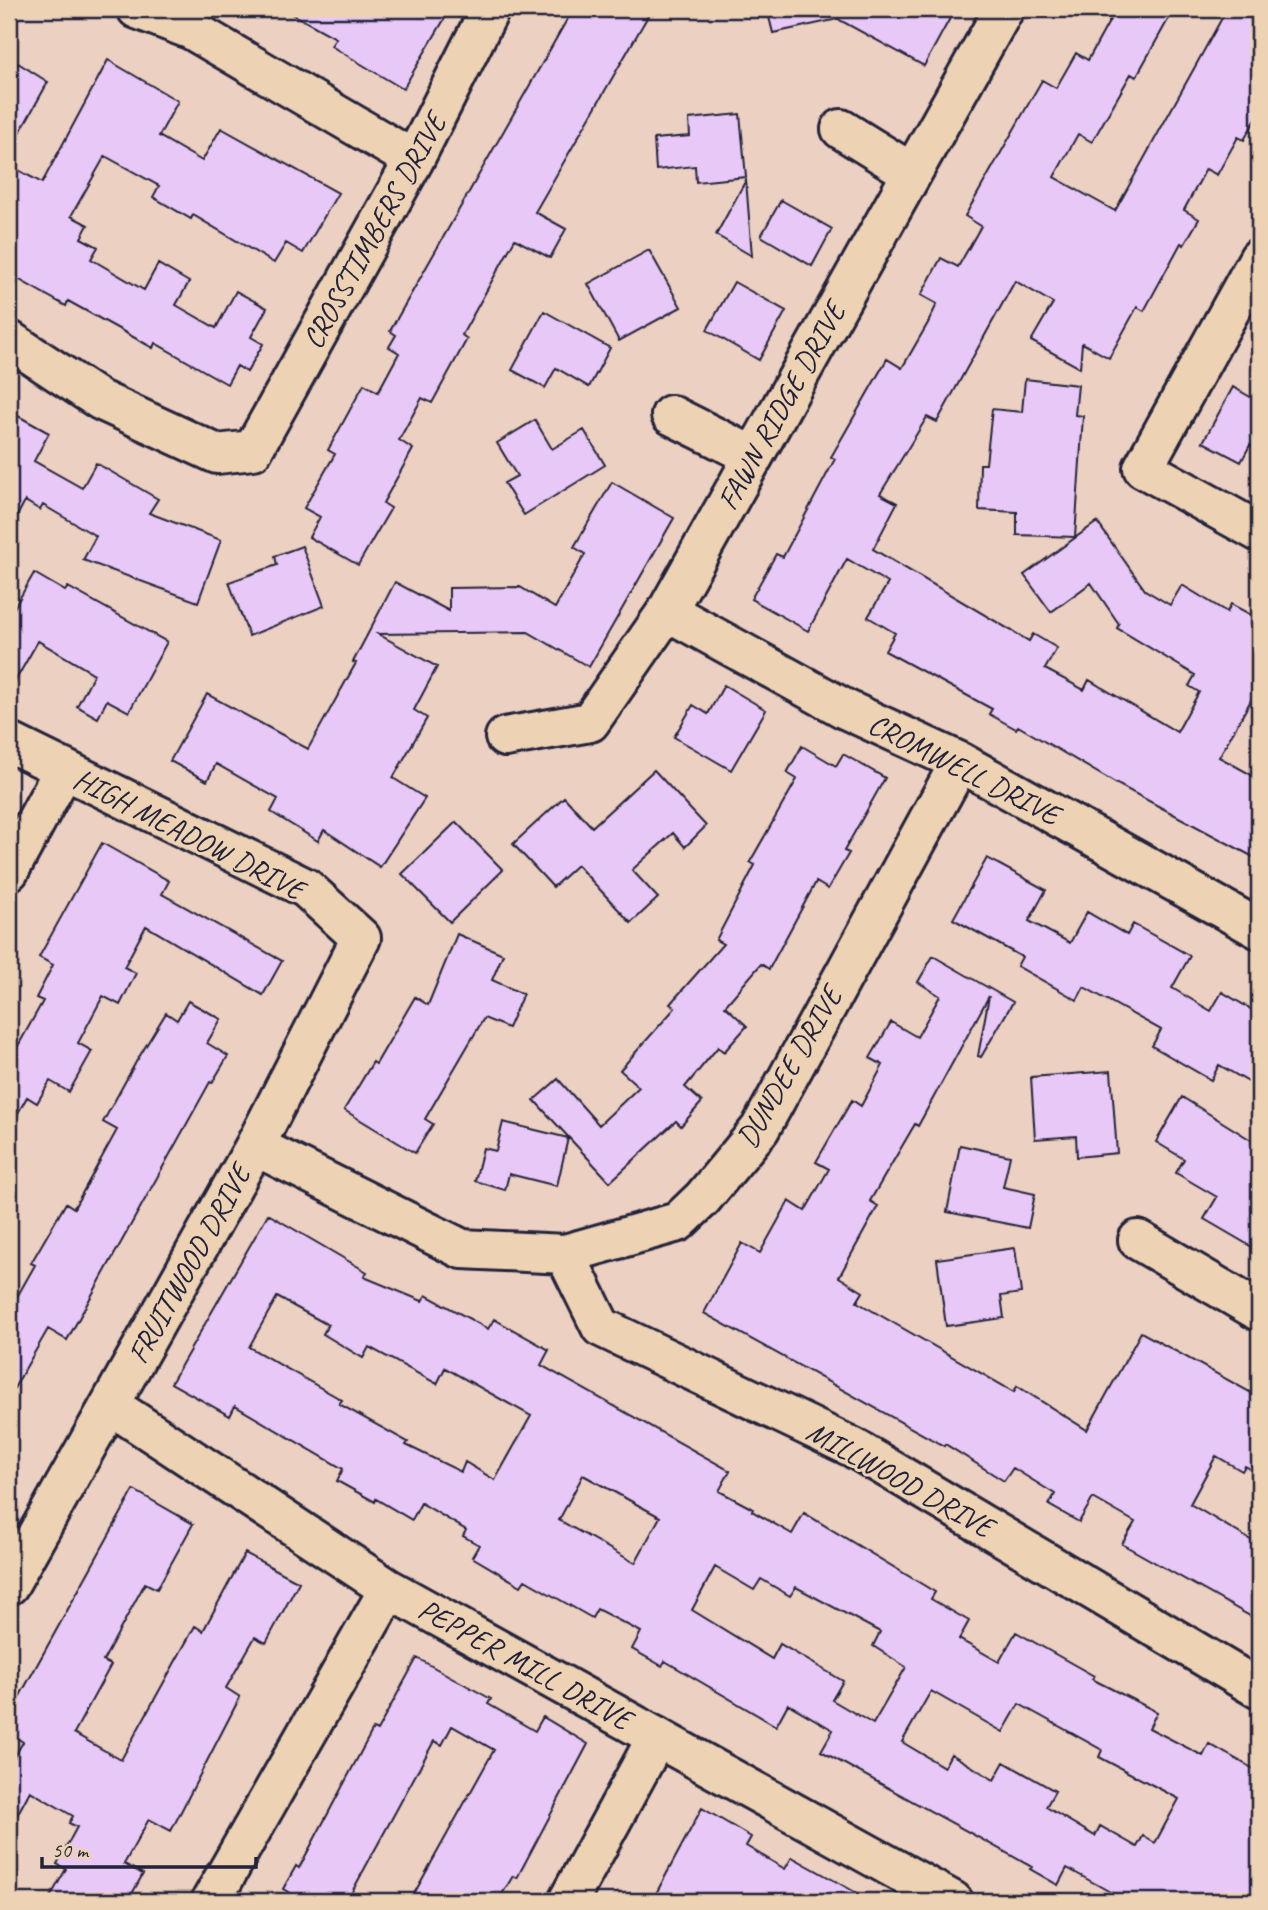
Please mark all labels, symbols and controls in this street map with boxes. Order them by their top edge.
street label: CROSSTIMBERS DRIVE [294,104,456,355]
street label: FAWN RIDGE DRIVE [708,293,855,516]
street label: CROMWELL DRIVE [862,705,1069,835]
street label: HIGH MEADOW DRIVE [67,760,314,910]
street label: DUNDEE DRIVE [728,977,852,1154]
street label: FRUITWOOD DRIVE [119,1155,261,1370]
street label: MILLWOOD DRIVE [800,1412,1003,1548]
street label: PEPPER MILL DRIVE [412,1590,641,1740]
scale bar [42,1826,256,1870]
text: 50 m [52,1837,90,1863]

